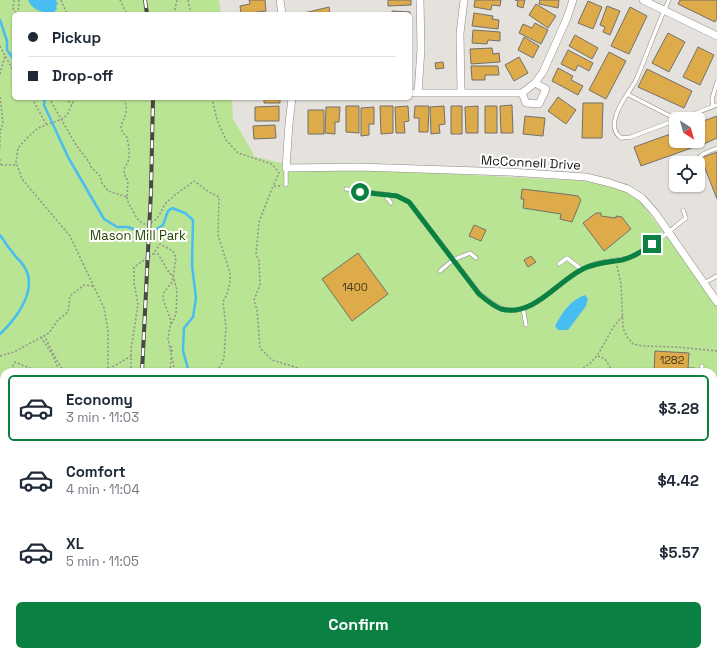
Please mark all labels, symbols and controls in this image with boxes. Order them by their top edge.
text: Pickup [52,28,101,47]
text: Drop-off [52,66,113,85]
north arrow [669,112,705,148]
map controls [669,112,705,192]
street label: McConnell Drive [481,151,581,174]
button: locate [669,156,705,192]
route start [351,183,369,201]
park label: Mason Mill Park [90,227,186,244]
route end [643,235,661,253]
house number: 1400 [342,280,368,294]
house number: 1282 [660,353,685,367]
icon: car [18,390,54,426]
text: Economy [66,390,133,409]
text: $3.28 [658,399,699,418]
text: 3 min · 11:03 [66,409,139,426]
icon: car [18,462,54,498]
text: Comfort [66,462,126,481]
text: $4.42 [657,471,699,490]
text: 4 min · 11:04 [66,481,140,498]
icon: car [18,534,54,570]
text: XL [66,534,84,553]
text: $5.57 [659,543,699,562]
text: 5 min · 11:05 [66,553,139,570]
button: Confirm [16,602,701,648]

